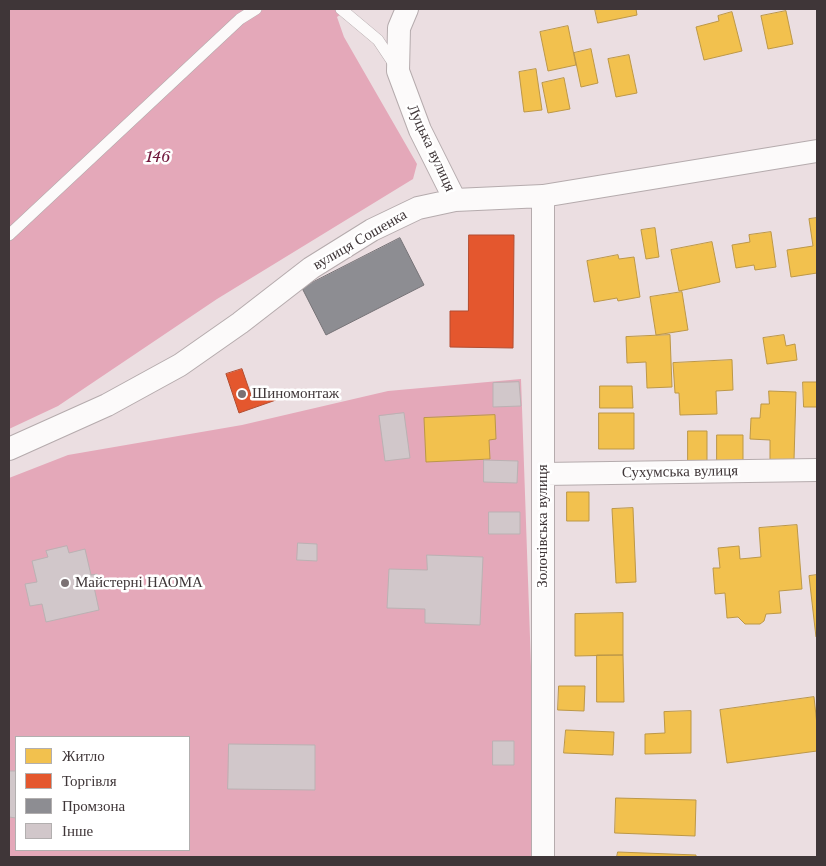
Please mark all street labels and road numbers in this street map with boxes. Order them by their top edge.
street label: Луцька вулиця [403,102,459,194]
street label: вулиця Сошенка [310,206,410,274]
street label: Сухумська вулиця [622,462,738,482]
street label: Золочівська вулиця [534,464,552,588]

